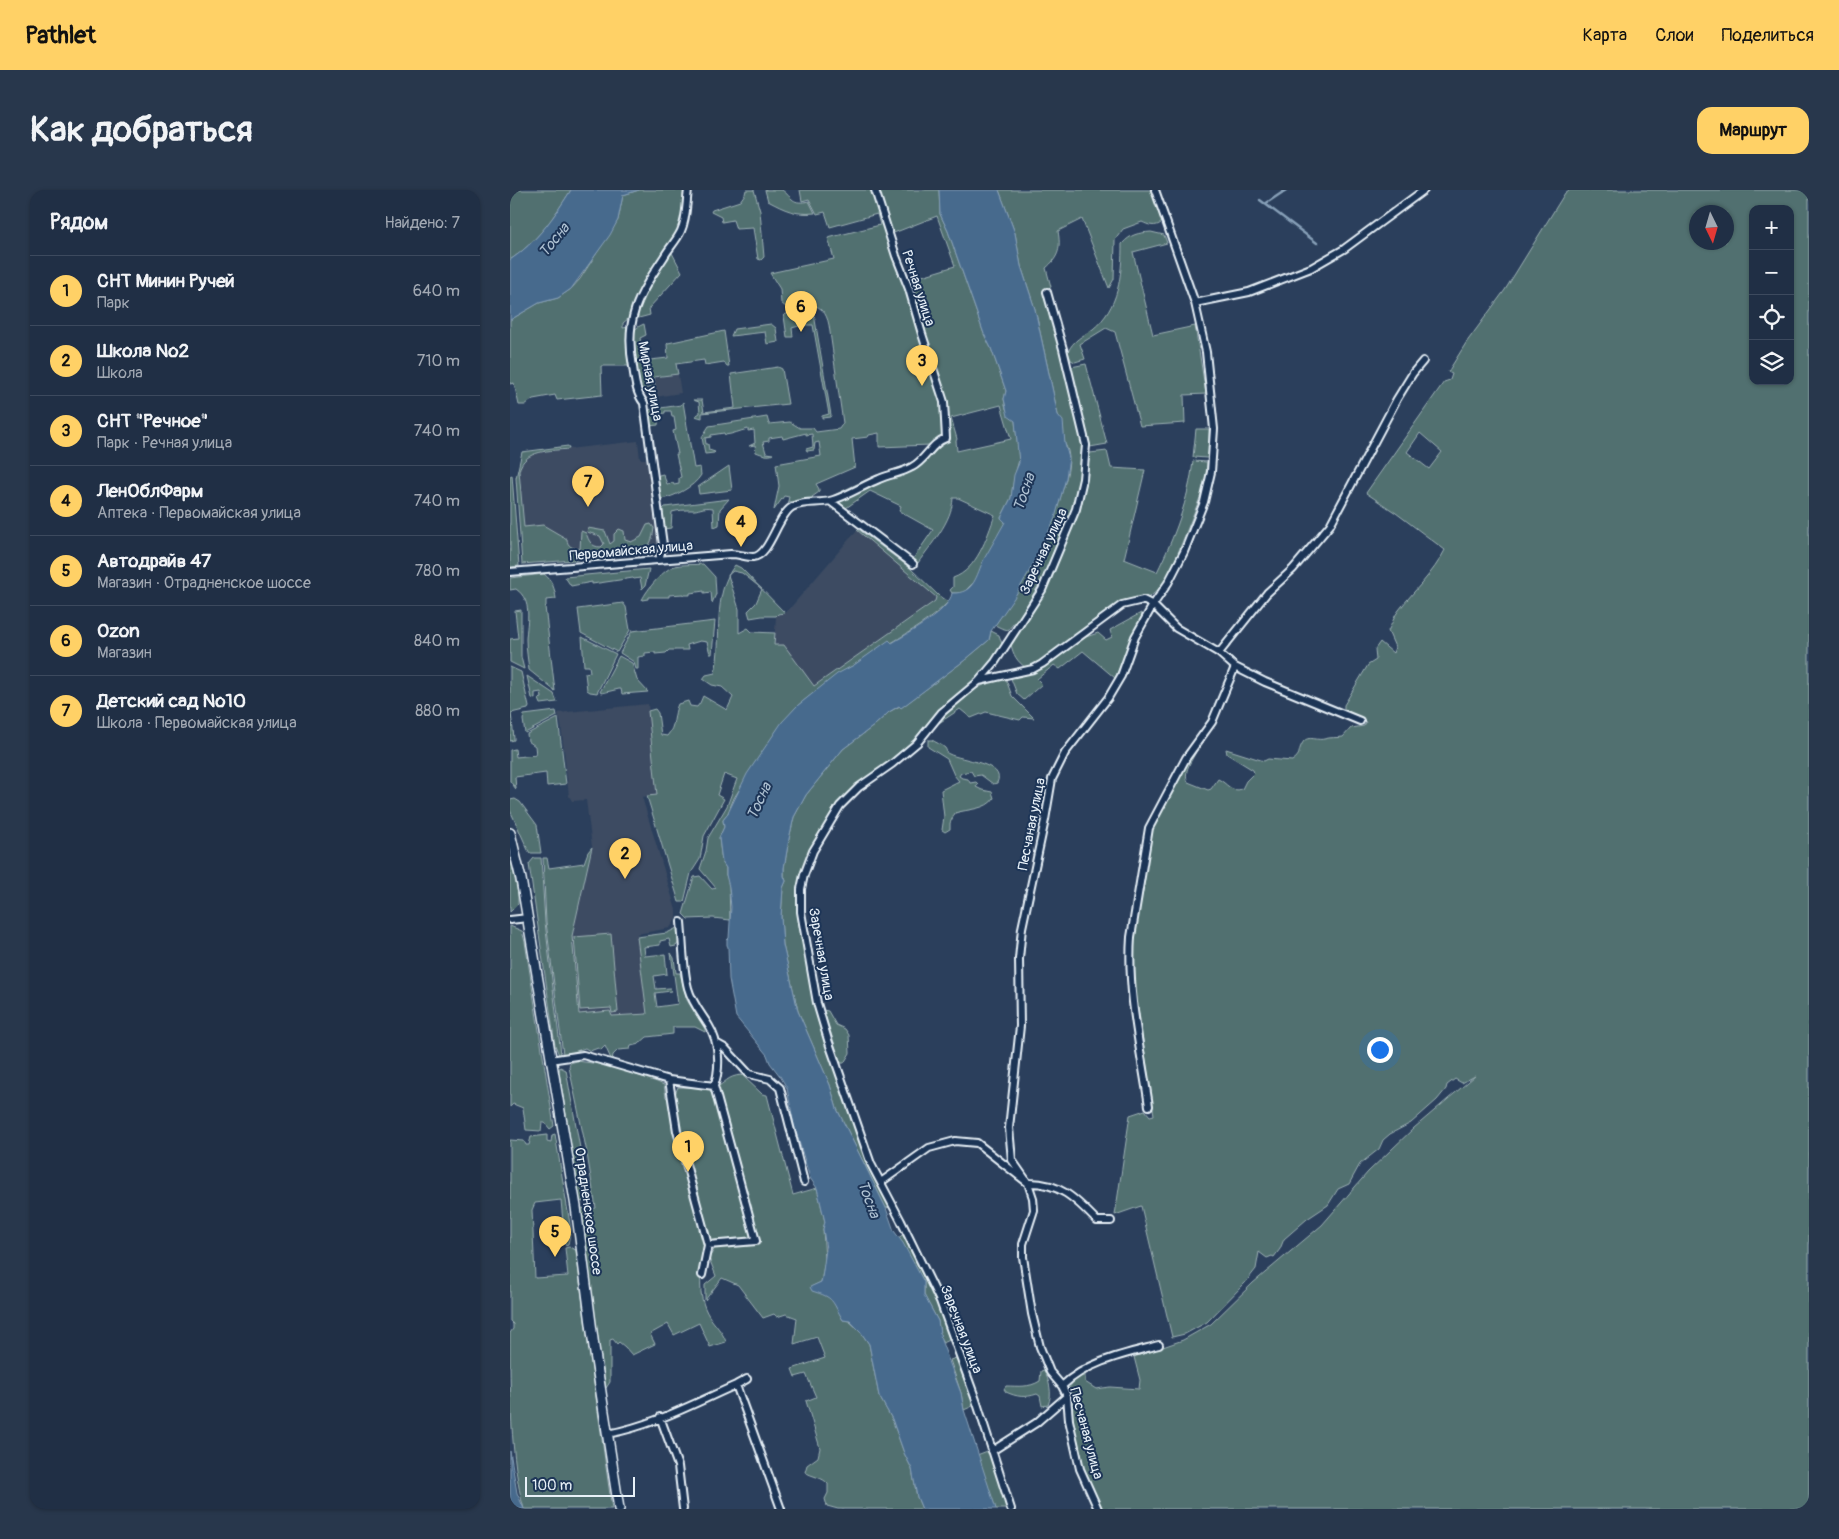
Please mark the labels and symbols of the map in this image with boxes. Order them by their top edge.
north arrow [1689,205,1734,250]
water label: Тосна [535,219,575,261]
street label: Речная улица [898,248,939,328]
pin: 6 [785,291,817,332]
street label: Мирная улица [634,340,667,422]
pin: 3 [906,345,938,386]
pin: 7 [572,466,604,507]
water label: Тосна [1009,470,1040,513]
street label: Заречная улица [1016,505,1071,597]
pin: 4 [725,506,757,547]
street label: Первомайская улица [568,537,694,564]
street label: Песчаная улица [1014,776,1049,872]
water label: Тосна [743,779,777,823]
pin: 2 [609,838,641,879]
street label: Заречная улица [805,907,838,1002]
your location [1367,1037,1393,1063]
pin: 1 [672,1131,704,1172]
street label: Отрадненское шоссе [571,1146,606,1276]
water label: Тосна [853,1178,884,1221]
pin: 5 [539,1216,571,1257]
street label: Заречная улица [937,1283,986,1376]
street label: Песчаная улица [1066,1386,1107,1481]
scale bar [525,1474,635,1497]

